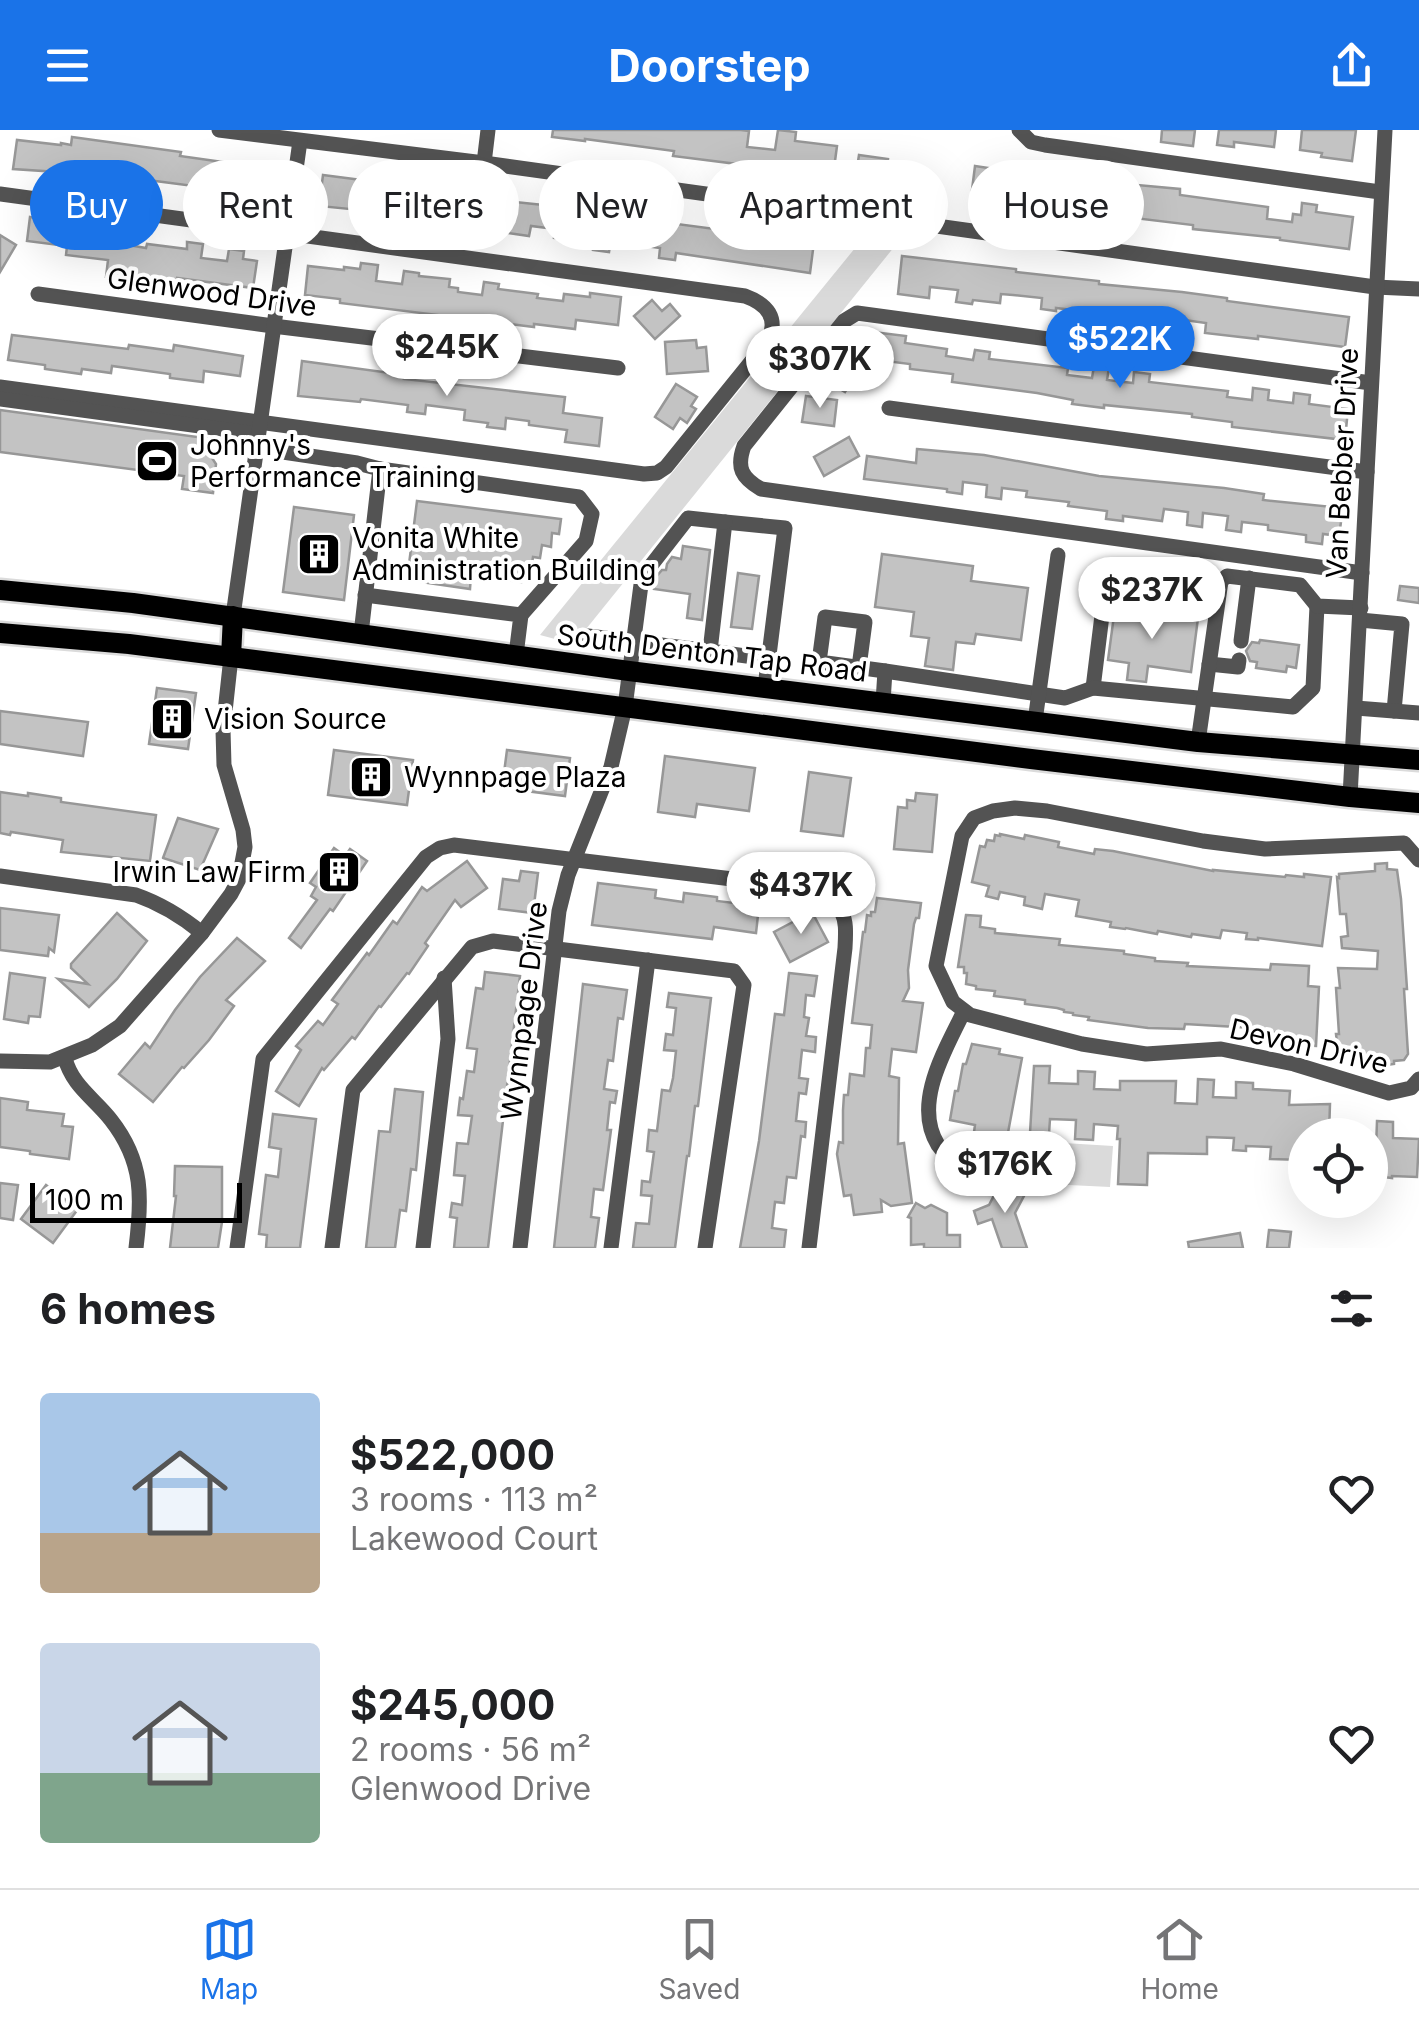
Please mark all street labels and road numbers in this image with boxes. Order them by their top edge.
street label: Glenwood Drive [105,260,319,324]
street label: Van Bebber Drive [1319,347,1365,579]
street label: South Denton Tap Road [555,617,869,689]
street label: Wynnpage Drive [494,900,554,1122]
street label: Devon Drive [1226,1011,1392,1081]

